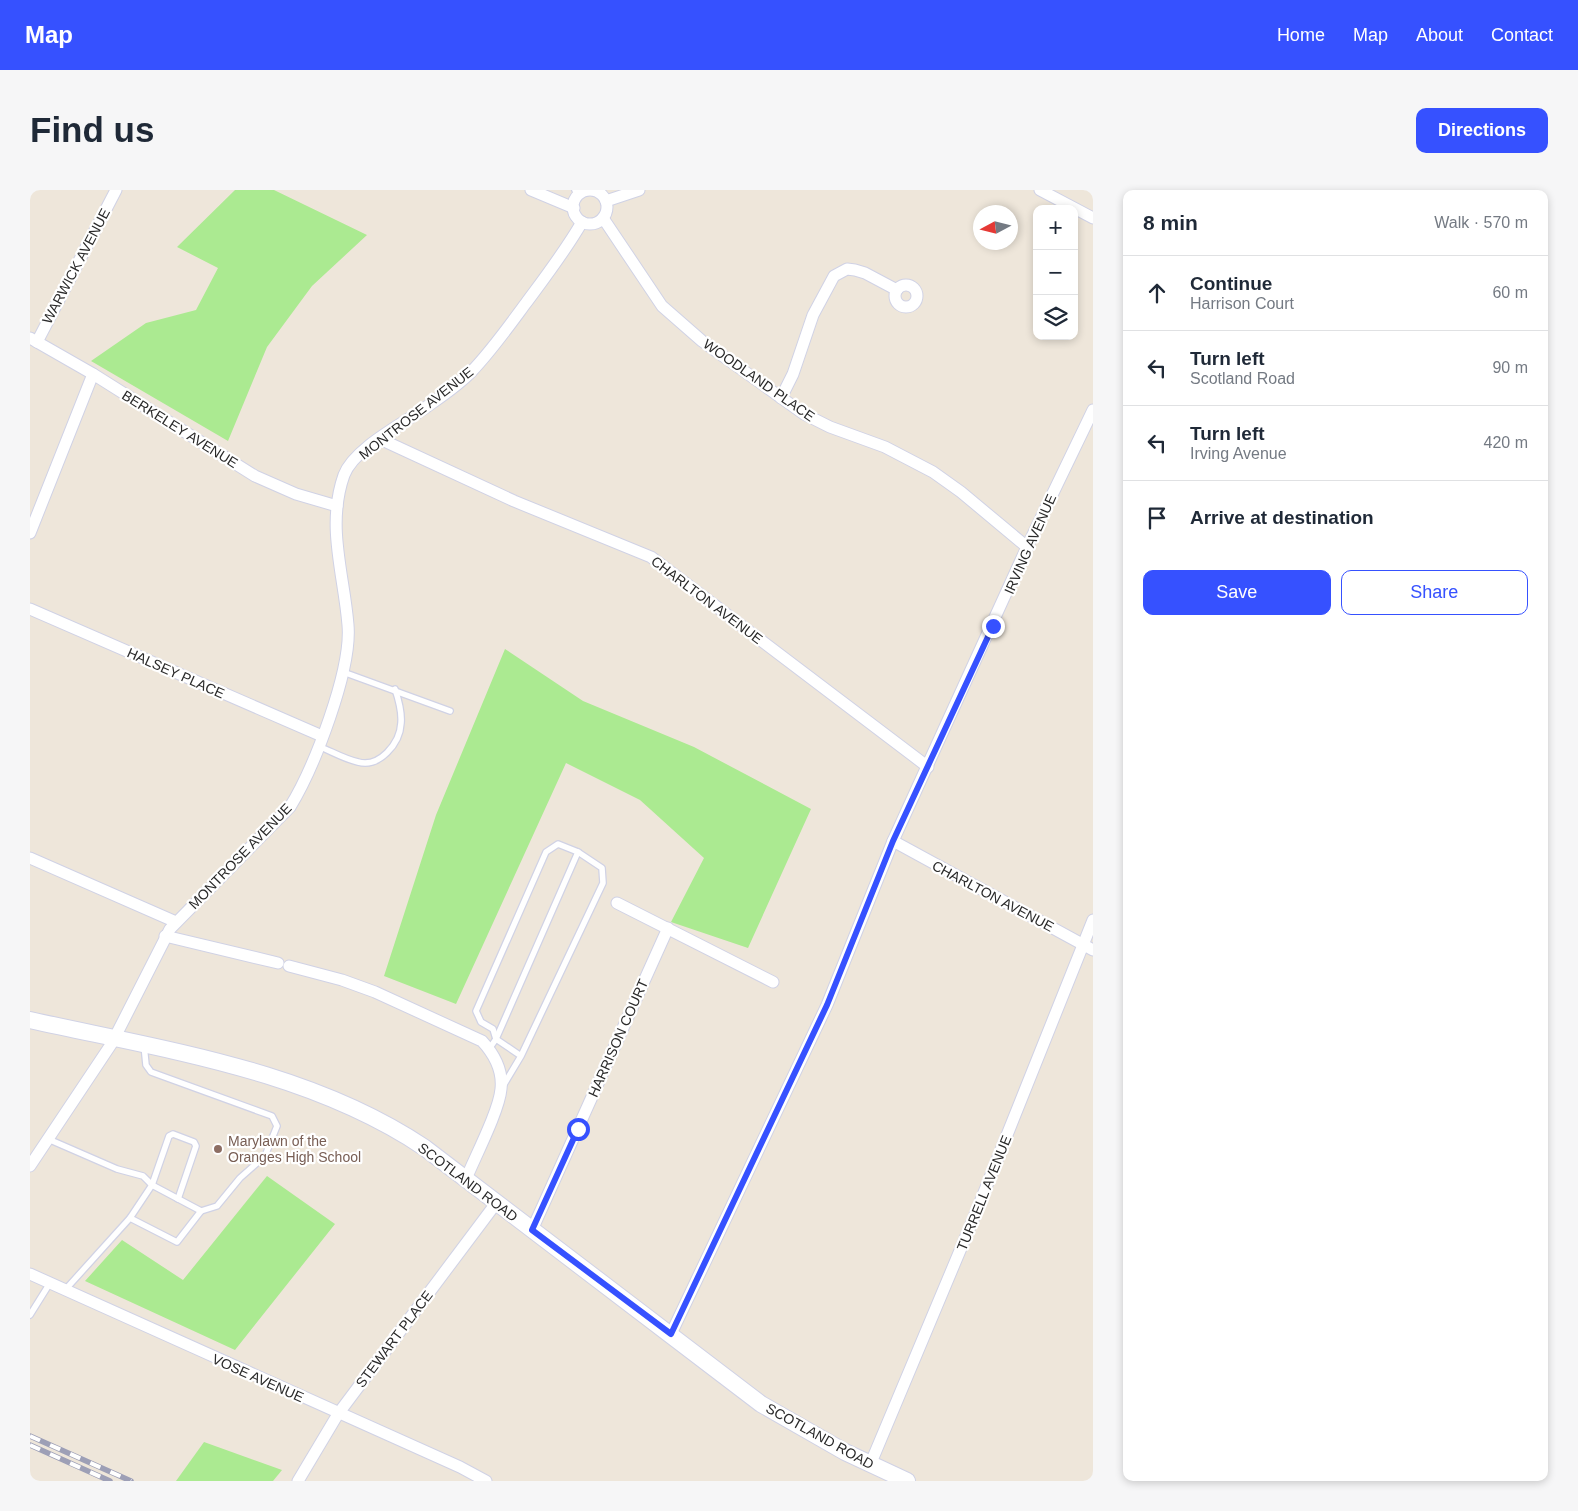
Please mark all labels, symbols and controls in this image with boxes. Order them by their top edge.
text: Map [25,21,73,48]
text: Home [1277,25,1325,45]
text: Map [1353,25,1388,45]
text: About [1416,25,1463,45]
text: Contact [1491,25,1553,45]
button: Directions [1416,108,1548,153]
text: Find us [30,110,154,149]
north arrow [973,205,1018,250]
map controls [1033,205,1078,340]
button: + [1033,205,1078,250]
street label: WARWICK AVENUE [39,206,113,326]
text: 8 min [1143,211,1198,234]
text: Walk · 570 m [1434,214,1528,231]
button: − [1033,250,1078,295]
text: Continue [1190,273,1272,294]
icon: ahead [1143,279,1171,307]
text: 60 m [1492,284,1528,301]
button: layers [1033,295,1078,340]
text: Harrison Court [1190,295,1294,312]
street label: WOODLAND PLACE [700,336,818,424]
text: Turn left [1190,348,1265,369]
icon: left [1143,354,1171,382]
text: 90 m [1492,359,1528,376]
street label: MONTROSE AVENUE [356,363,476,463]
text: Scotland Road [1190,370,1295,387]
street label: BERKELEY AVENUE [119,387,241,471]
text: Turn left [1190,423,1265,444]
icon: left [1143,429,1171,457]
text: 420 m [1484,434,1528,451]
text: Irving Avenue [1190,445,1287,462]
street label: IRVING AVENUE [1001,492,1059,596]
icon: arrive [1143,504,1171,532]
text: Arrive at destination [1190,507,1374,528]
street label: CHARLTON AVENUE [648,553,766,647]
button: Save [1143,570,1331,615]
button: Share [1341,570,1528,615]
route end [982,615,1005,638]
street label: HALSEY PLACE [125,644,227,702]
street label: MONTROSE AVENUE [185,800,295,912]
street label: CHARLTON AVENUE [929,857,1057,935]
street label: HARRISON COURT [585,976,651,1099]
route start [567,1118,590,1141]
place label: Marylawn of the Oranges High School [228,1133,361,1165]
street label: TURRELL AVENUE [954,1133,1014,1253]
street label: SCOTLAND ROAD [415,1139,521,1225]
marker: Marylawn of the Oranges High School [212,1143,224,1155]
street label: STEWART PLACE [352,1287,436,1391]
street label: VOSE AVENUE [210,1351,306,1405]
street label: SCOTLAND ROAD [763,1400,877,1472]

